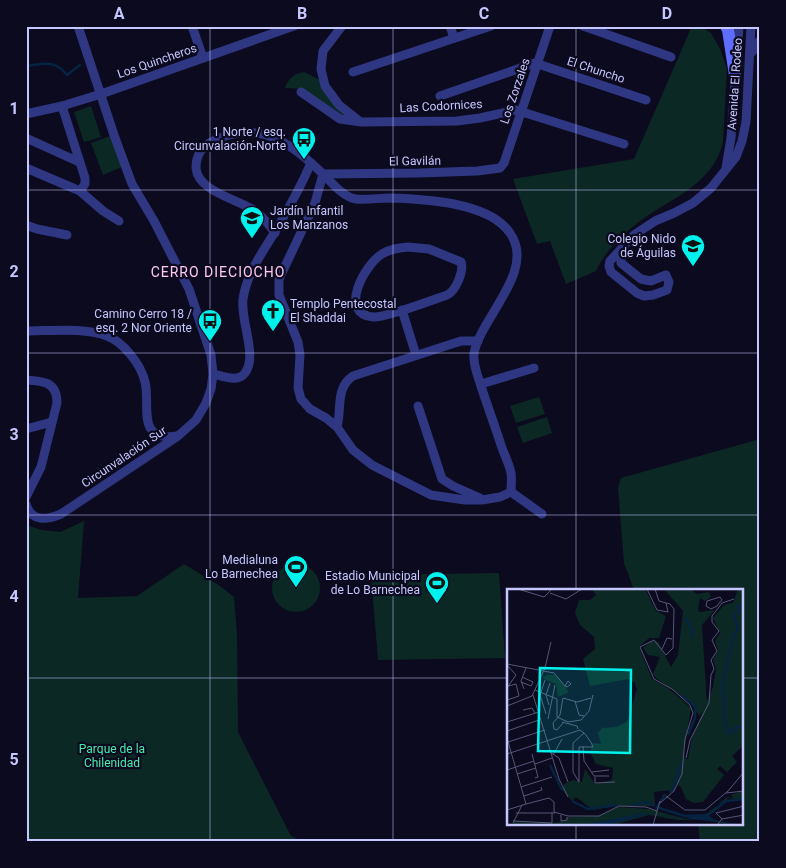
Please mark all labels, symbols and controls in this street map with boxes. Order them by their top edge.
text: A [114,4,125,23]
text: B [297,4,307,23]
text: C [479,4,489,23]
text: D [662,4,672,23]
street label: Avenida El Rodeo [725,37,745,131]
street label: Los Quincheros [115,41,199,81]
street label: El Chuncho [565,54,627,86]
street label: Los Zorzales [497,56,533,126]
street label: Las Codornices [399,97,483,115]
text: 1 [9,99,19,118]
place label: 1 Norte / esq. Circunvalación-Norte [174,125,286,153]
bus stop icon: 1 Norte / esq. Circunvalación-Norte [291,126,317,160]
street label: El Gavilán [389,154,441,168]
place label: Jardín Infantil Los Manzanos [270,204,348,232]
school or university icon: Jardín Infantil Los Manzanos [239,205,265,239]
place label: Colegio Nido de Águilas [607,232,676,260]
school or university icon: Colegio Nido de Águilas [680,233,706,267]
text: 2 [9,262,19,281]
district label: CERRO DIECIOCHO [151,264,285,280]
place label: Templo Pentecostal El Shaddai [290,297,396,325]
church icon: Templo Pentecostal El Shaddai [260,298,286,332]
place label: Camino Cerro 18 / esq. 2 Nor Oriente [94,307,192,335]
bus stop icon: Camino Cerro 18 / esq. 2 Nor Oriente [197,308,223,342]
street label: Circunvalación Sur [79,423,169,491]
text: 3 [9,425,19,444]
place label: Medialuna Lo Barnechea [205,553,278,581]
sports icon: Medialuna Lo Barnechea [283,554,309,588]
place label: Estadio Municipal de Lo Barnechea [325,569,420,597]
sports icon: Estadio Municipal de Lo Barnechea [424,570,450,604]
text: 4 [9,587,19,606]
inset map [507,589,744,826]
park label: Parque de la Chilenidad [79,742,145,770]
text: 5 [9,750,19,769]

